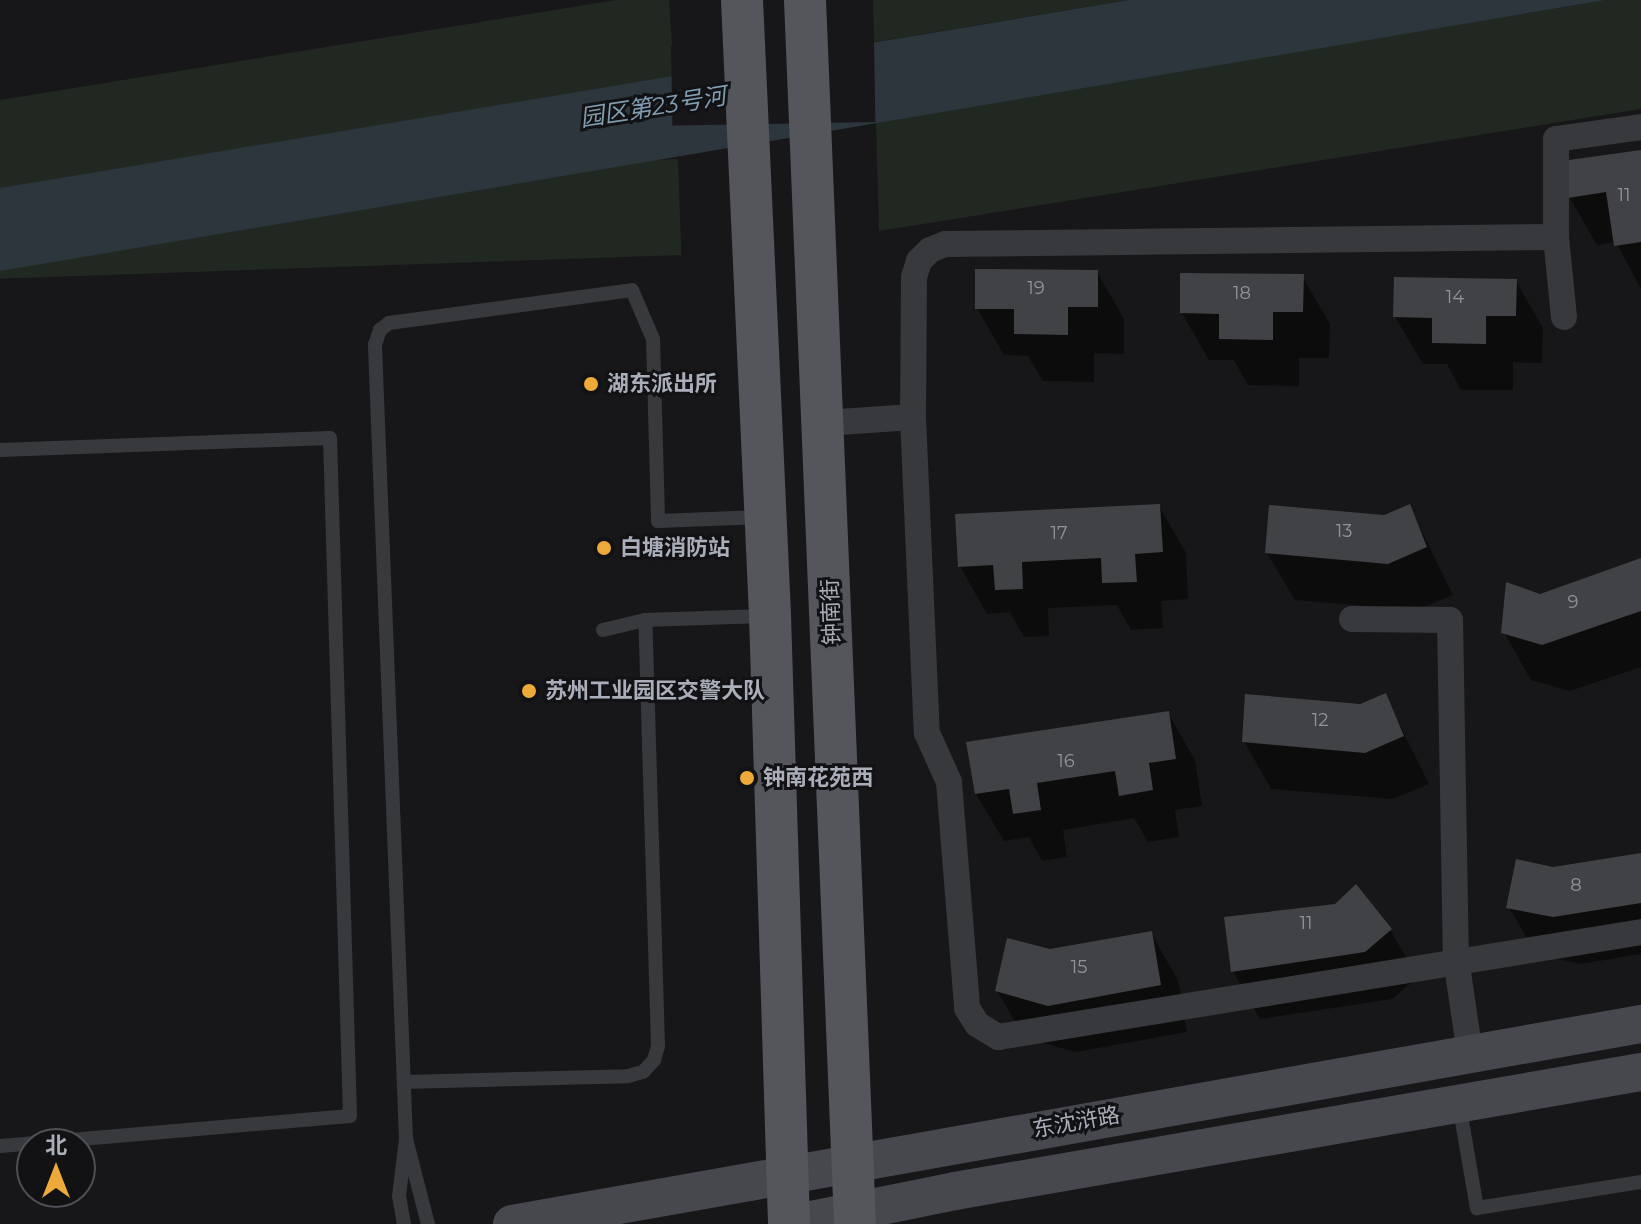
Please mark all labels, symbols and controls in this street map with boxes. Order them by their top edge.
water label: 园区第23号河 [578,81,728,133]
house number: 11 [1618,184,1630,206]
house number: 19 [1027,277,1045,299]
house number: 18 [1233,282,1251,304]
house number: 14 [1446,286,1464,308]
place label: 湖东派出所 [607,371,717,397]
marker: 湖东派出所 [582,375,600,393]
house number: 13 [1336,520,1352,542]
house number: 17 [1050,522,1068,544]
place label: 白塘消防站 [620,535,730,561]
marker: 白塘消防站 [595,539,613,557]
street label: 钟南街 [817,579,845,645]
house number: 9 [1568,591,1578,613]
place label: 苏州工业园区交警大队 [545,678,765,704]
marker: 苏州工业园区交警大队 [520,682,538,700]
house number: 12 [1312,709,1328,731]
house number: 16 [1057,750,1075,772]
place label: 钟南花苑西 [763,765,873,791]
marker: 钟南花苑西 [738,769,756,787]
house number: 8 [1570,874,1582,896]
house number: 11 [1300,912,1312,934]
house number: 15 [1071,956,1087,978]
street label: 东沈浒路 [1030,1101,1122,1143]
north arrow [16,1128,96,1208]
text: 北 [45,1132,67,1159]

